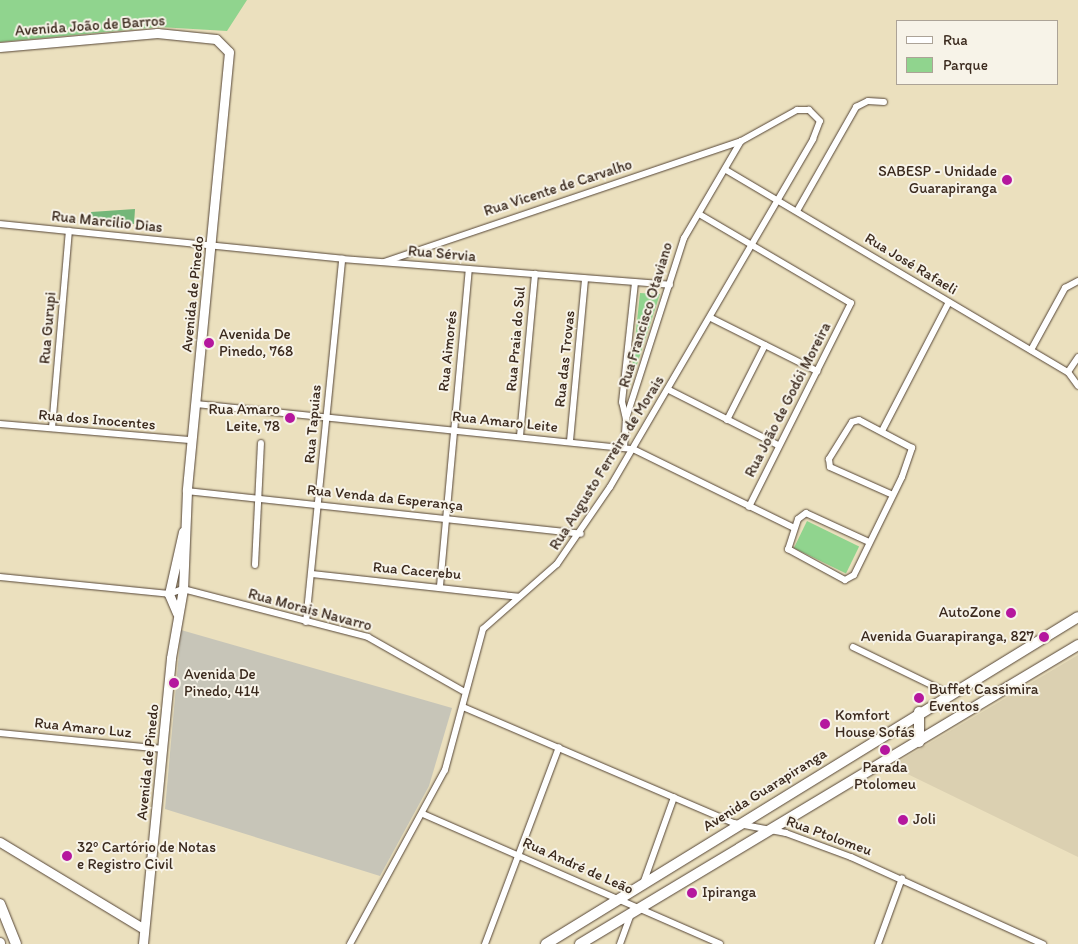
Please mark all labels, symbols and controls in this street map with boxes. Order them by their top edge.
street label: Avenida João de Barros [14,12,166,40]
legend [896,20,1058,85]
text: Rua [943,31,968,49]
text: Parque [943,56,988,74]
street label: Rua Vicente de Carvalho [481,155,635,221]
place label: SABESP - Unidade Guarapiranga [878,162,997,197]
marker: SABESP - Unidade Guarapiranga [1001,174,1013,186]
street label: Rua Marcilio Dias [51,207,163,237]
street label: Rua José Rafaeli [861,229,961,299]
street label: Avenida de Pinedo [178,235,208,353]
street label: Rua Francisco Otaviano [615,240,677,390]
street label: Rua Sérvia [407,242,477,266]
street label: Rua Praia do Sul [502,286,530,392]
street label: Rua Gurupi [36,291,60,365]
street label: Rua Aimorés [435,310,461,392]
street label: Rua das Trovas [551,310,579,408]
street label: Rua João de Godói Moreira [741,320,835,480]
place label: Avenida De Pinedo, 768 [219,325,293,360]
marker: Avenida De Pinedo, 768 [203,337,215,349]
street label: Rua Augusto Ferreira de Morais [546,373,668,553]
street label: Rua Tapuias [301,385,325,463]
place label: Rua Amaro Leite, 78 [209,400,280,435]
street label: Rua dos Inocentes [38,406,156,434]
street label: Rua Amaro Leite [451,407,559,437]
marker: Rua Amaro Leite, 78 [284,412,296,424]
street label: Rua Venda da Esperança [306,481,464,515]
street label: Rua Cacerebu [372,558,462,584]
street label: Rua Morais Navarro [247,585,373,635]
place label: AutoZone [939,604,1001,622]
marker: AutoZone [1005,607,1017,619]
place label: Avenida Guarapiranga, 827 [861,628,1034,646]
marker: Avenida Guarapiranga, 827 [1038,631,1050,643]
place label: Avenida De Pinedo, 414 [184,665,260,700]
marker: Avenida De Pinedo, 414 [168,677,180,689]
place label: Buffet Cassimira Eventos [929,680,1039,715]
marker: Buffet Cassimira Eventos [913,692,925,704]
street label: Avenida de Pinedo [133,703,163,821]
place label: Komfort House Sofás [835,706,914,741]
street label: Rua Amaro Luz [34,714,132,742]
marker: Komfort House Sofás [819,718,831,730]
marker: Parada Ptolomeu [879,744,891,756]
street label: Avenida Guarapiranga [700,745,830,835]
place label: Parada Ptolomeu [854,758,916,793]
place label: Joli [913,811,936,829]
street label: Rua Ptolomeu [784,812,874,860]
marker: Joli [897,814,909,826]
street label: Rua André de Leão [520,833,636,899]
place label: 32º Cartório de Notas e Registro Civil [77,838,215,873]
marker: 32º Cartório de Notas e Registro Civil [61,850,73,862]
place label: Ipiranga [702,884,756,902]
marker: Ipiranga [686,887,698,899]

